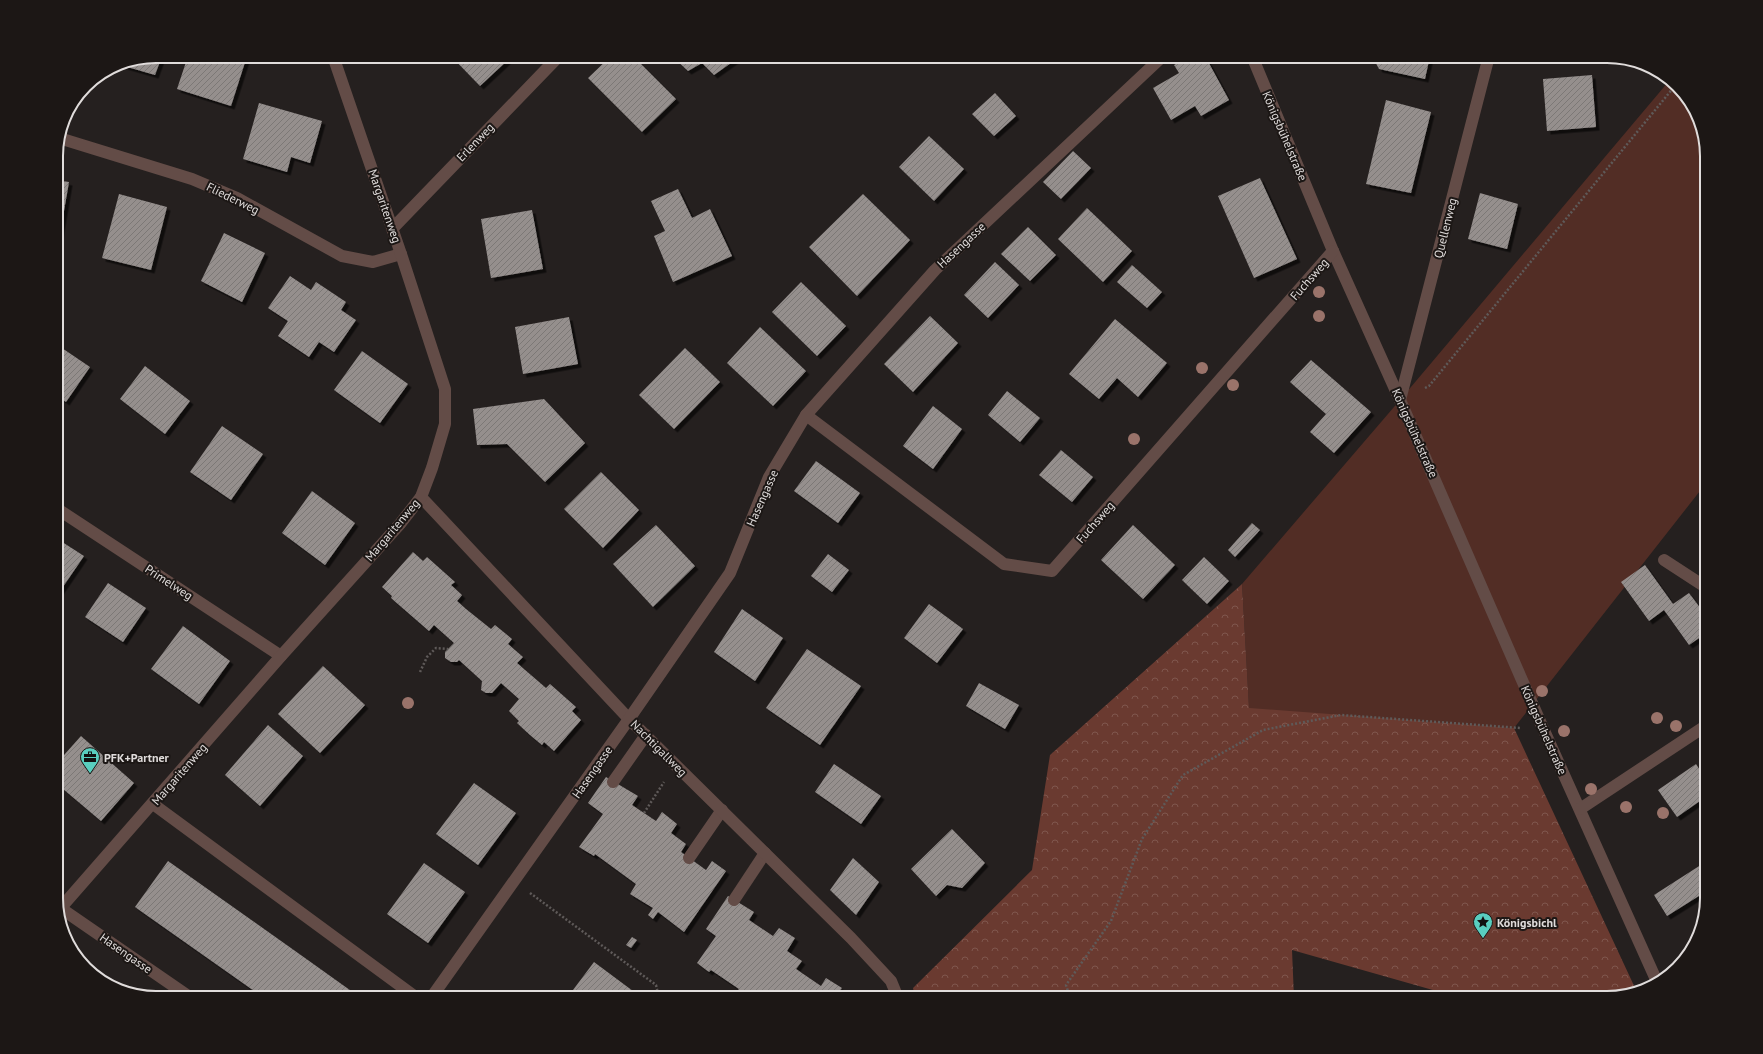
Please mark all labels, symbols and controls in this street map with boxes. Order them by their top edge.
street label: Königsbühelstraße [1259,89,1311,183]
street label: Erlenweg [453,120,497,164]
street label: Margaritenweg [365,167,405,245]
street label: Fliederweg [204,179,262,217]
street label: Quellenweg [1430,196,1460,260]
street label: Hasengasse [934,219,988,271]
street label: Fuchsweg [1287,255,1331,303]
street label: Königsbühelstraße [1389,386,1441,480]
street label: Hasengasse [743,467,781,529]
street label: Margaritenweg [362,496,422,564]
street label: Fuchsweg [1073,498,1117,546]
street label: Primelweg [142,561,196,603]
street label: Königsbühelstraße [1518,683,1570,777]
street label: Nachtigallweg [628,717,690,779]
street label: Margaritenweg [148,740,210,808]
street label: Hasengasse [569,743,615,801]
office icon: PFK+Partner [79,746,101,774]
place label: PFK+Partner [104,750,170,765]
place icon: Königsbichl [1472,911,1494,939]
place label: Königsbichl [1497,915,1557,930]
street label: Hasengasse [97,930,155,976]

